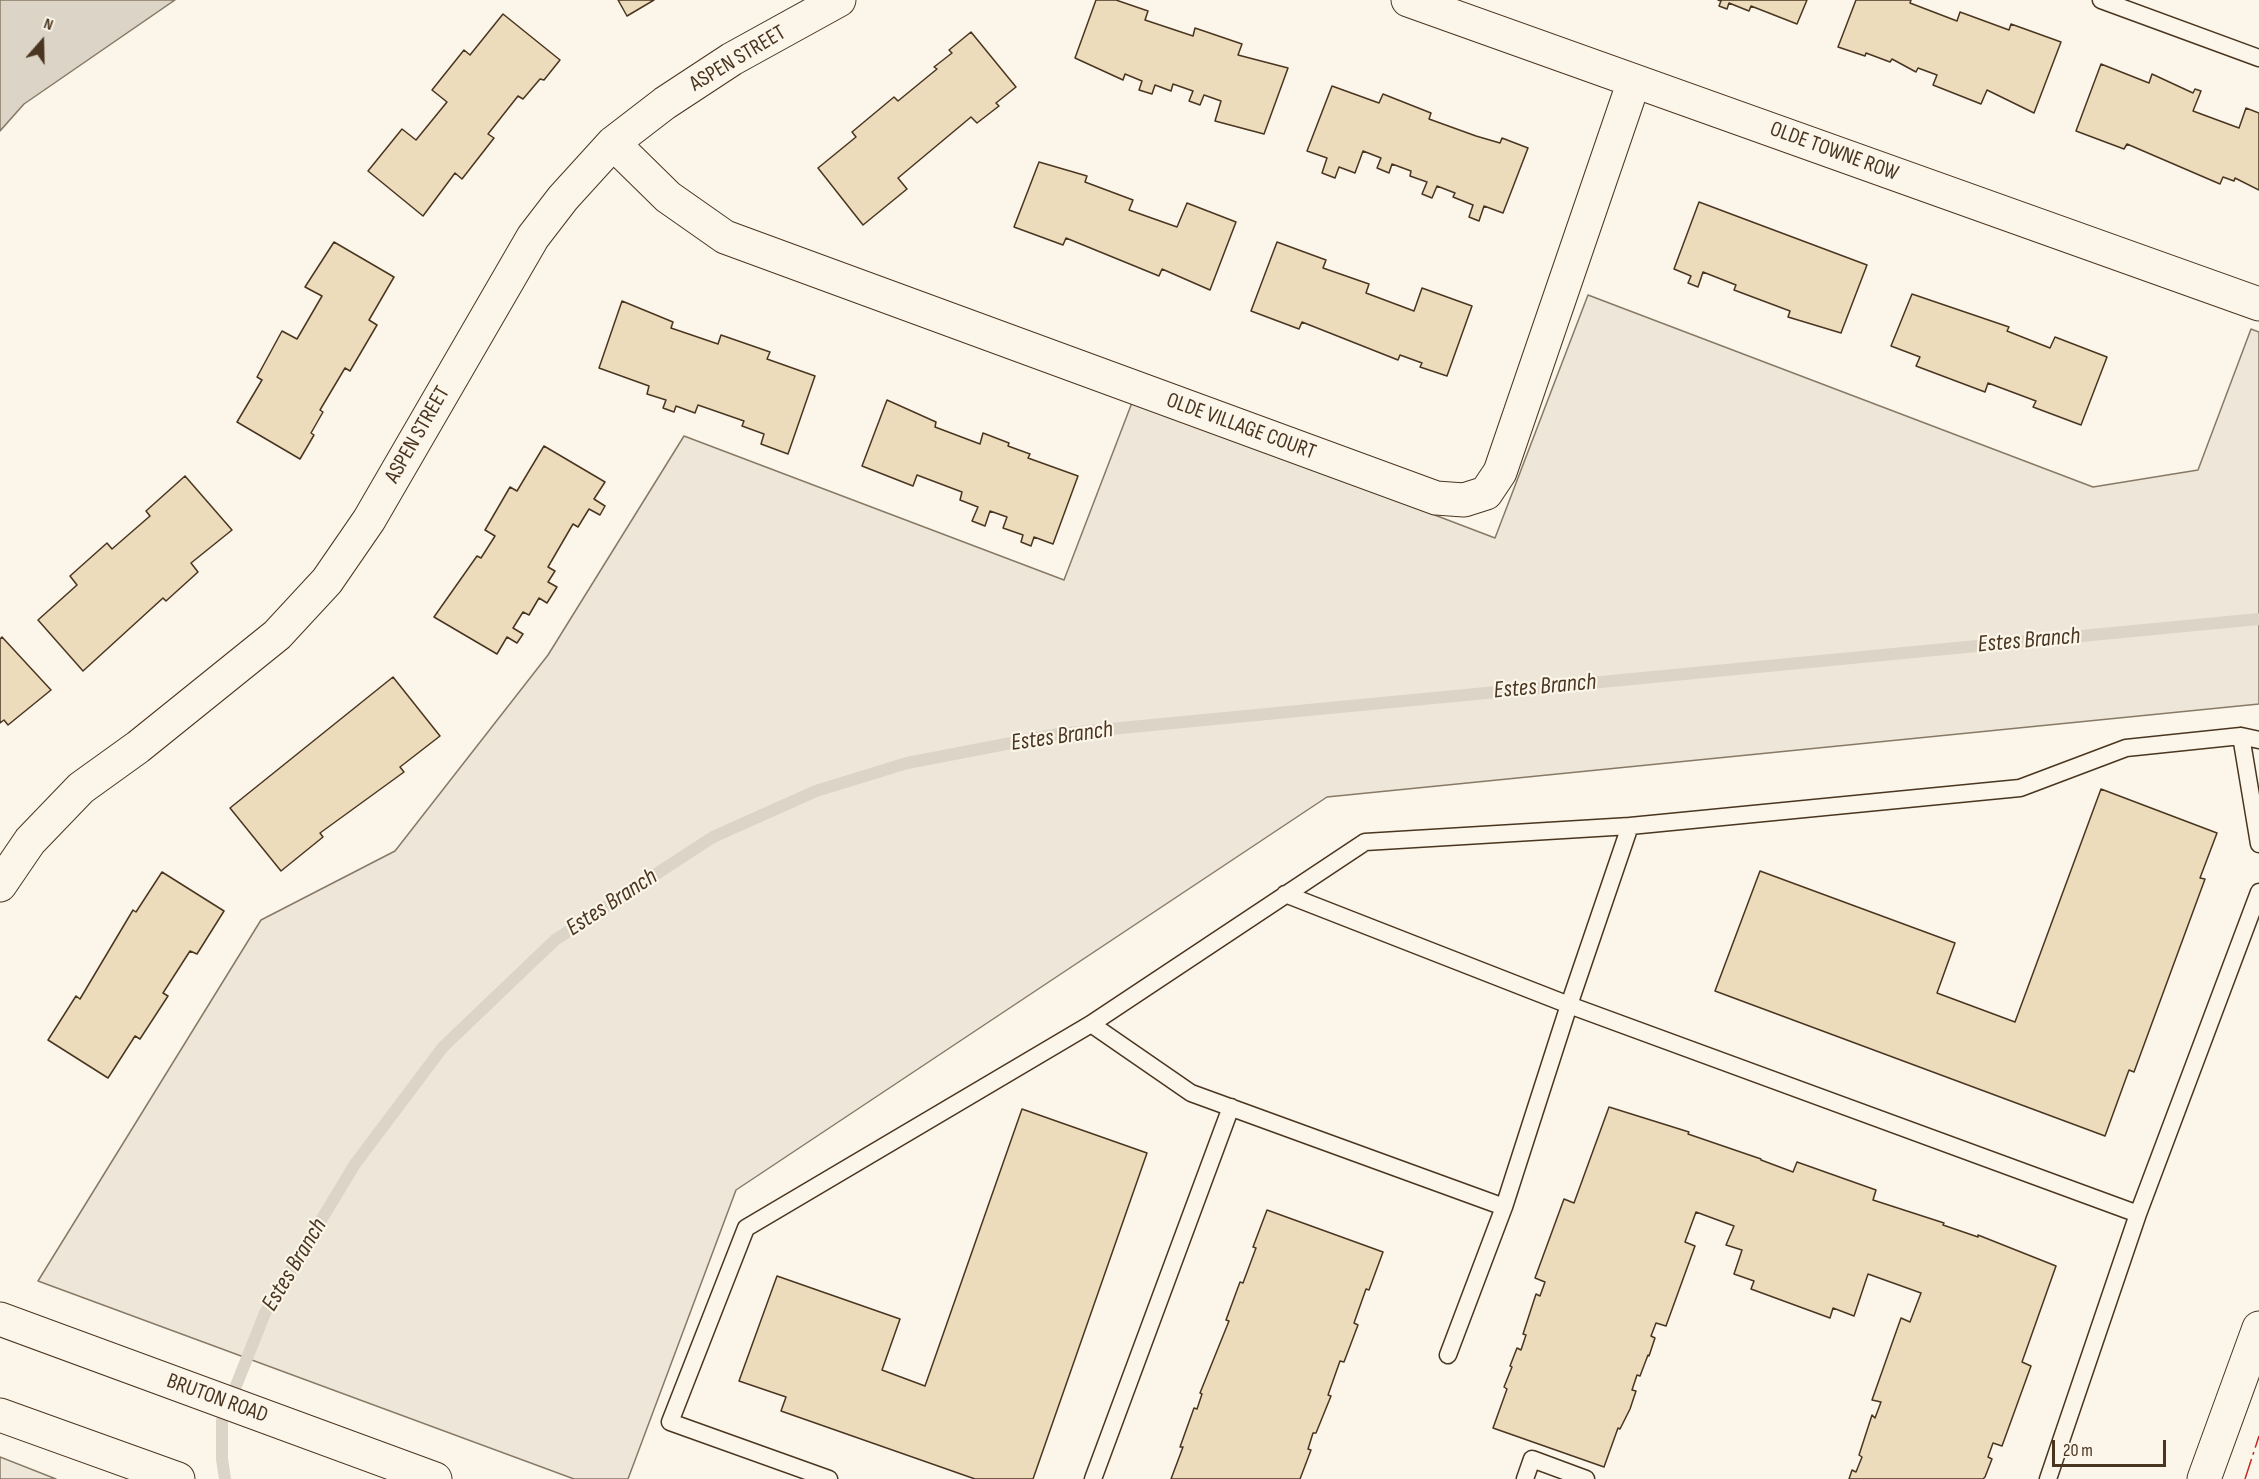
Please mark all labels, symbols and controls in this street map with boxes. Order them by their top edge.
north arrow [12,12,72,72]
text: N [41,14,56,35]
street label: ASPEN STREET [685,20,791,98]
street label: OLDE TOWNE ROW [1766,117,1902,187]
street label: ASPEN STREET [380,382,456,488]
street label: OLDE VILLAGE COURT [1163,388,1319,466]
water label: Estes Branch [1977,622,2081,660]
water label: Estes Branch [1493,668,1597,706]
water label: Estes Branch [1009,716,1115,758]
water label: Estes Branch [561,863,663,943]
water label: Estes Branch [256,1214,334,1316]
street label: BRUTON ROAD [163,1368,271,1430]
scale bar [2055,1428,2169,1466]
text: 20 m [2063,1440,2093,1461]

